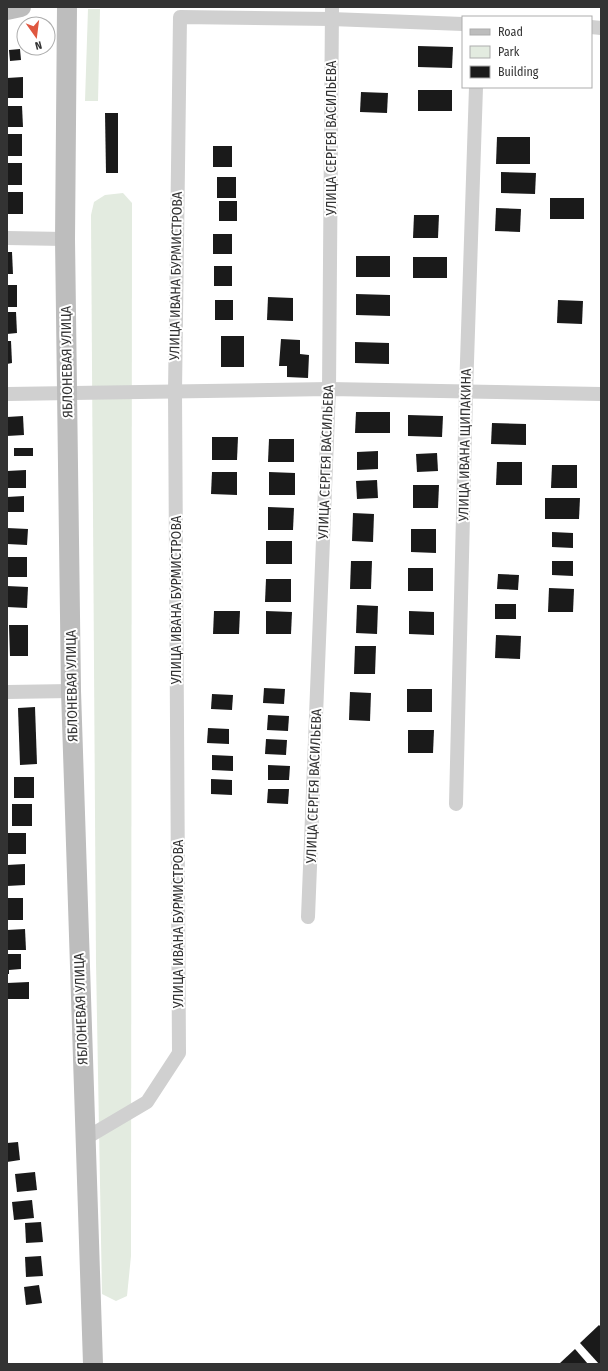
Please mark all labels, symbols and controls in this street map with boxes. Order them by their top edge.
north arrow [16,16,56,56]
legend [462,16,592,88]
text: Road [498,25,523,39]
text: N [34,38,43,52]
text: Park [498,45,520,59]
street label: УЛИЦА СЕРГЕЯ ВАСИЛЬЕВА [323,60,340,216]
text: Building [498,65,539,79]
street label: УЛИЦА ИВАНА БУРМИСТРОВА [166,191,186,361]
street label: ЯБЛОНЕВАЯ УЛИЦА [58,305,76,418]
street label: УЛИЦА ИВАНА ЩИПАКИНА [455,368,475,522]
street label: УЛИЦА СЕРГЕЯ ВАСИЛЬЕВА [315,384,337,541]
street label: УЛИЦА ИВАНА БУРМИСТРОВА [168,515,185,685]
street label: ЯБЛОНЕВАЯ УЛИЦА [63,629,81,742]
street label: УЛИЦА СЕРГЕЯ ВАСИЛЬЕВА [303,708,325,865]
street label: УЛИЦА ИВАНА БУРМИСТРОВА [170,839,187,1009]
street label: ЯБЛОНЕВАЯ УЛИЦА [71,952,91,1065]

